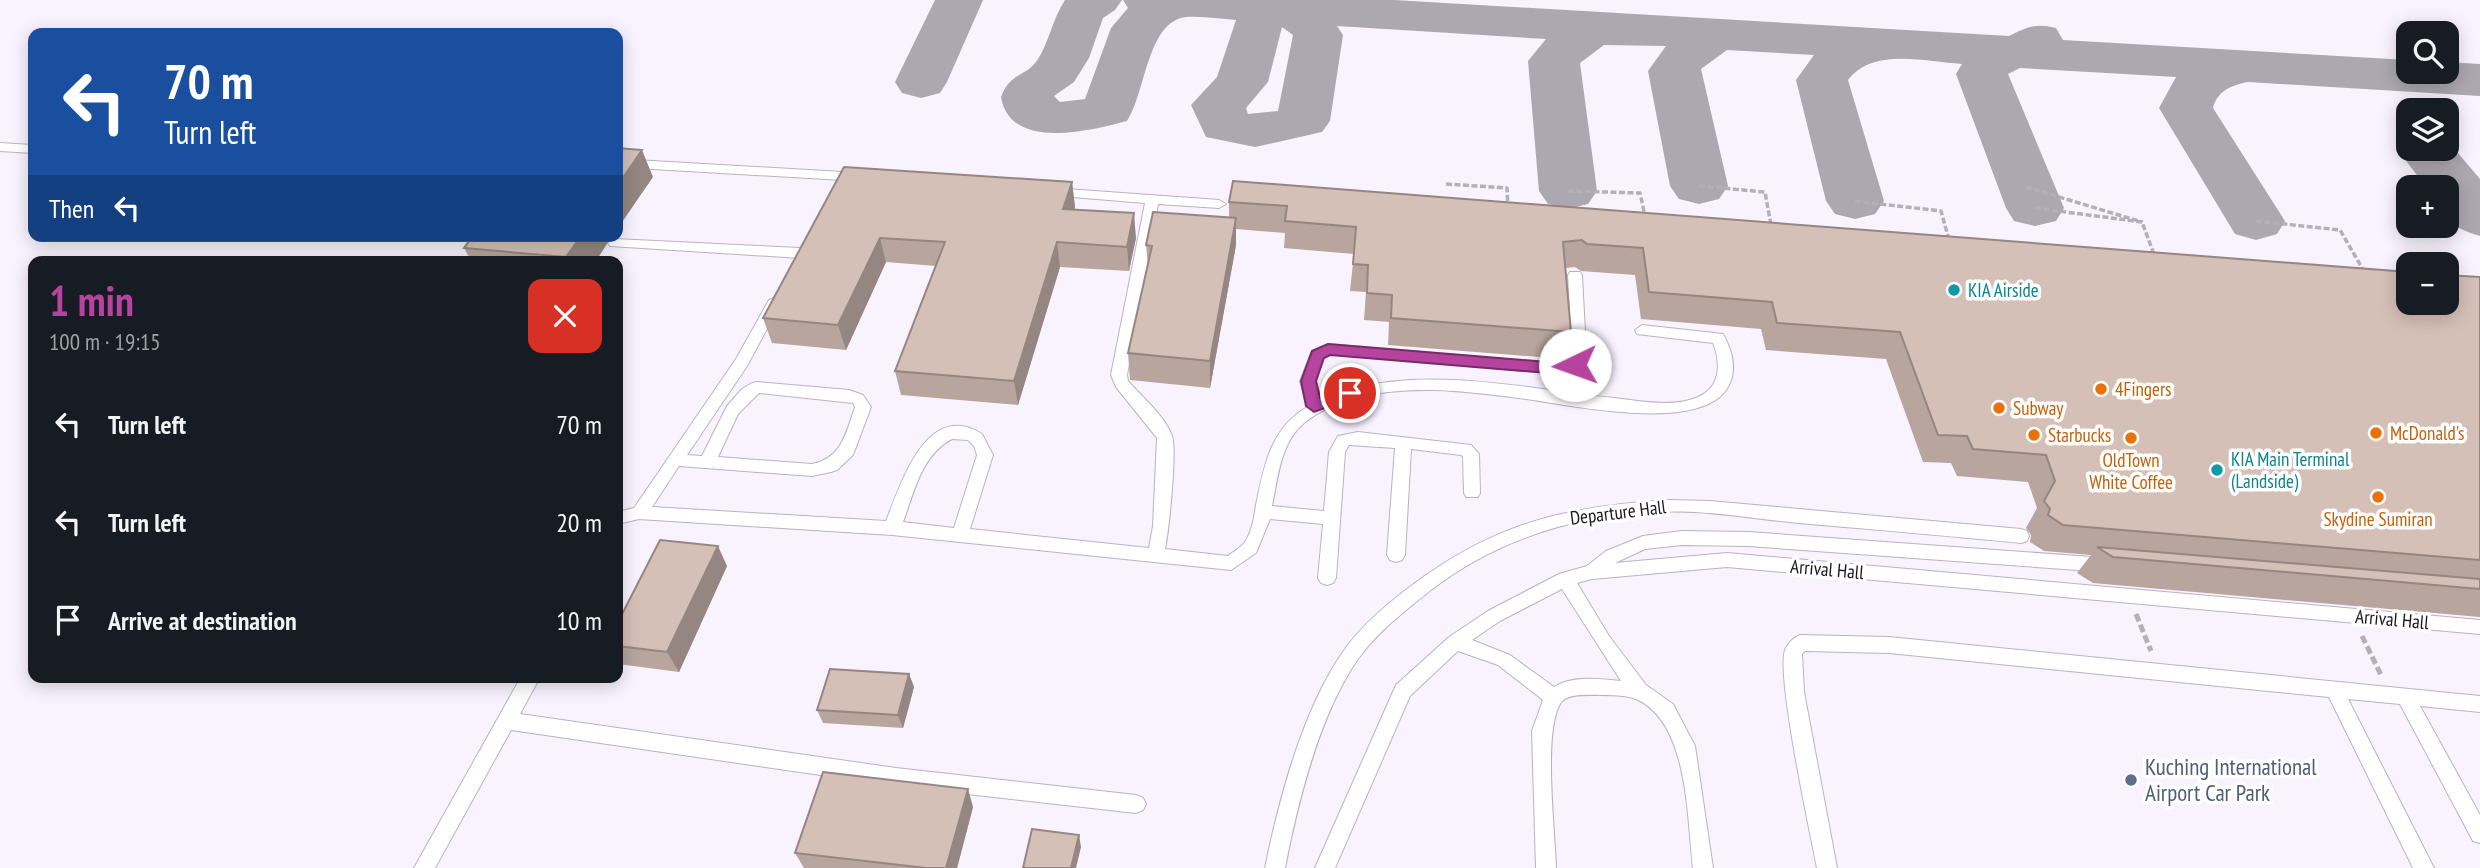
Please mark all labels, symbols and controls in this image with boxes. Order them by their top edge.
map controls [2396,21,2459,315]
button: search [2396,21,2459,84]
text: 70 m [164,49,253,113]
icon: left [49,56,140,147]
button: layers [2396,98,2459,161]
text: Turn left [164,111,256,153]
button: + [2396,175,2459,238]
icon: left [108,189,146,227]
text: Then [49,192,94,225]
button: − [2396,252,2459,315]
text: 1 min [49,273,134,328]
place label: KIA Airside [1968,278,2039,302]
button: close [528,279,602,353]
marker: KIA Airside [1946,282,1962,298]
text: 100 m · 19:15 [49,327,161,356]
position arrow [1538,328,1612,402]
pin [1320,363,1380,423]
icon: arrive [1331,374,1369,412]
place label: 4Fingers [2115,377,2172,401]
marker: 4Fingers [2093,381,2109,397]
place label: Subway [2013,396,2064,420]
marker: Subway [1991,400,2007,416]
icon: left [49,405,87,443]
text: Turn left [108,408,186,441]
text: 70 m [556,408,602,441]
place label: McDonald's [2390,421,2465,445]
place label: Starbucks [2048,423,2111,447]
marker: McDonald's [2368,425,2384,441]
marker: Starbucks [2026,427,2042,443]
marker: OldTown White Coffee [2123,430,2139,446]
place label: KIA Main Terminal (Landside) [2231,447,2350,493]
place label: OldTown White Coffee [2089,448,2173,494]
marker: KIA Main Terminal (Landside) [2209,462,2225,478]
marker: Skydine Sumiran [2370,489,2386,505]
street label: Departure Hall [1569,494,1668,530]
icon: left [49,503,87,541]
text: Turn left [108,506,186,539]
text: 20 m [556,506,602,539]
place label: Skydine Sumiran [2323,507,2433,531]
street label: Arrival Hall [1789,554,1865,584]
icon: arrive [49,601,87,639]
text: Arrive at destination [108,604,297,637]
text: 10 m [556,604,602,637]
street label: Arrival Hall [2354,604,2430,634]
place label: Kuching International Airport Car Park [2145,752,2317,807]
marker: Kuching International Airport Car Park [2123,772,2139,788]

